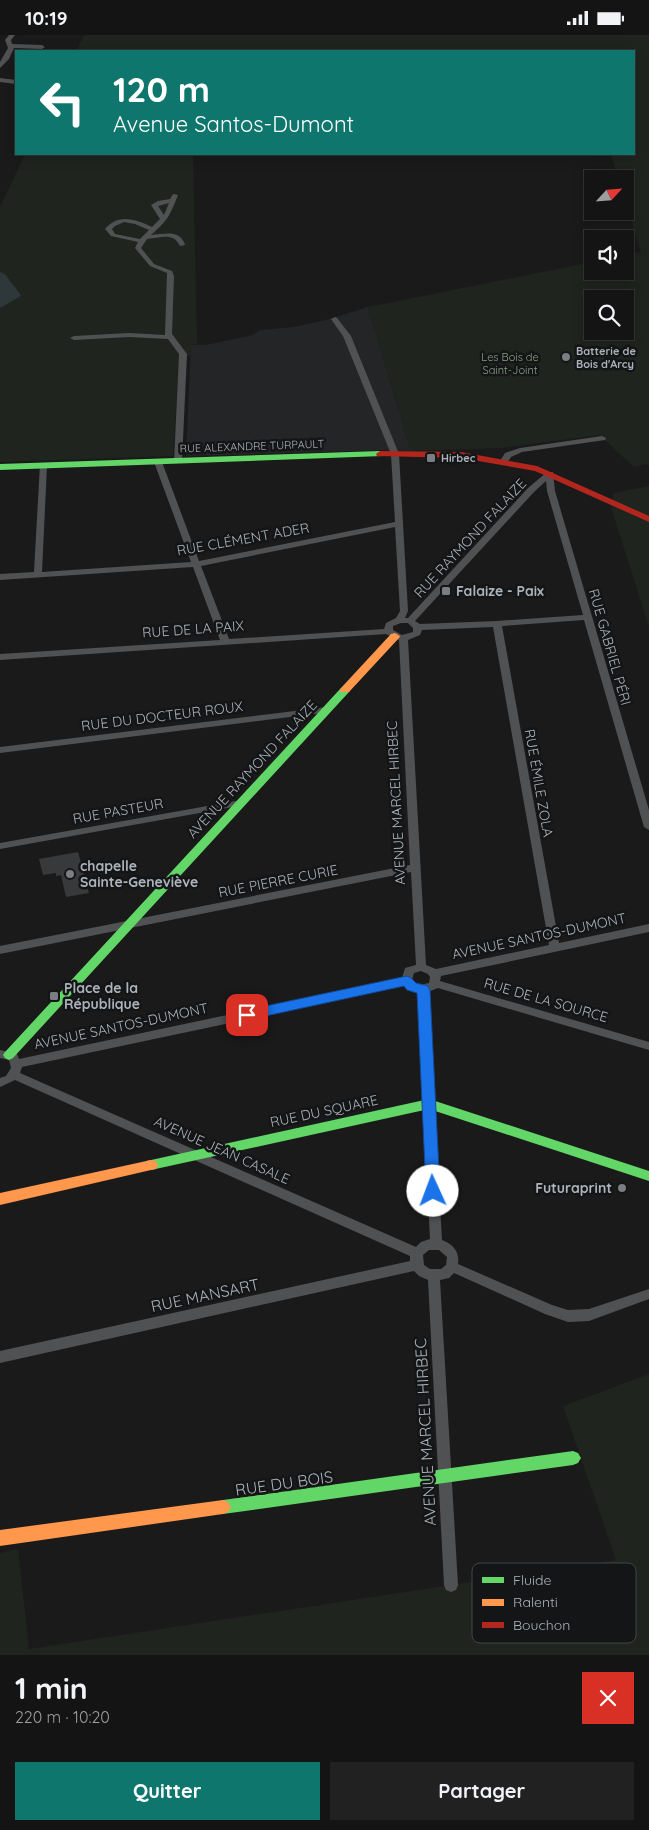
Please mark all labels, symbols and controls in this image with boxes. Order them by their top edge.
text: 10:19 [25,6,67,30]
text: 120 m [113,67,210,111]
icon: left [30,70,95,135]
text: Avenue Santos-Dumont [113,110,354,138]
north arrow [584,170,634,220]
map controls [584,170,634,340]
button: sound [584,230,634,280]
button: search [584,290,634,340]
place label: Batterie de Bois d'Arcy [576,344,636,371]
park label: Les Bois de Saint-Joint [481,350,539,377]
marker: Batterie de Bois d'Arcy [560,351,572,363]
street label: RUE ALEXANDRE TURPAULT [179,436,325,456]
place label: Hirbec [441,451,476,465]
marker: Hirbec [425,452,437,464]
street label: RUE RAYMOND FALAIZE [410,475,530,601]
street label: RUE CLÉMENT ADER [175,518,311,560]
place label: Falaize - Paix [456,582,544,600]
marker: Falaize - Paix [440,585,452,597]
street label: RUE GABRIEL PÉRI [585,587,635,707]
street label: RUE DE LA PAIX [141,616,245,642]
street label: AVENUE RAYMOND FALAIZE [183,696,321,842]
street label: RUE DU DOCTEUR ROUX [80,697,244,735]
street label: AVENUE MARCEL HIRBEC [383,720,409,886]
street label: RUE ÉMILE ZOLA [521,728,557,838]
street label: RUE PASTEUR [71,794,165,828]
place label: chapelle Sainte-Geneviève [80,857,198,891]
street label: RUE PIERRE CURIE [217,861,339,901]
marker: chapelle Sainte-Geneviève [64,868,76,880]
street label: AVENUE SANTOS-DUMONT [450,909,628,963]
street label: RUE DE LA SOURCE [482,974,610,1026]
place label: Place de la République [64,979,140,1013]
marker: Place de la République [48,990,60,1002]
pin [226,994,268,1036]
street label: AVENUE SANTOS-DUMONT [32,999,210,1053]
icon: arrive [233,1001,261,1029]
street label: RUE DU SQUARE [268,1091,380,1131]
street label: AVENUE JEAN CASALE [151,1112,293,1188]
position arrow [406,1164,458,1216]
place label: Futuraprint [535,1179,612,1197]
marker: Futuraprint [616,1182,628,1194]
street label: RUE MANSART [149,1274,261,1316]
street label: AVENUE MARCEL HIRBEC [410,1338,440,1526]
street label: RUE DU BOIS [234,1466,334,1500]
legend [472,1563,636,1643]
text: Fluide [513,1571,552,1589]
text: Ralenti [513,1593,558,1611]
text: Bouchon [513,1616,570,1634]
text: 1 min [15,1669,88,1707]
button: close [582,1672,634,1724]
text: 220 m · 10:20 [15,1707,110,1727]
button: Quitter [15,1762,320,1820]
button: Partager [330,1762,634,1820]

